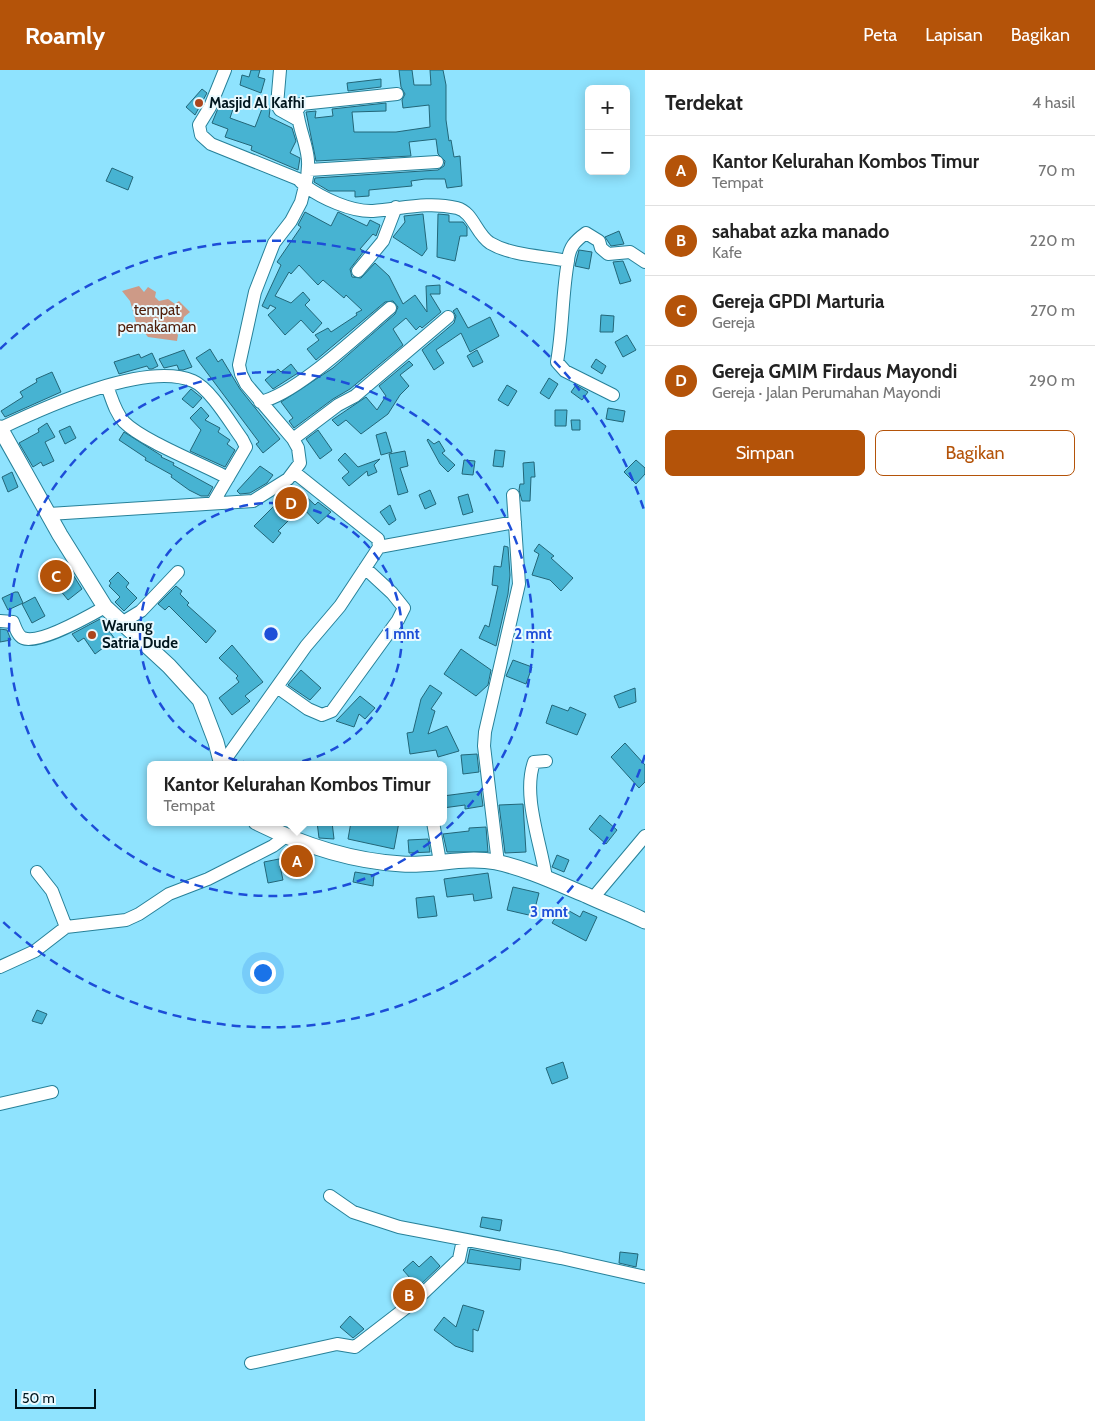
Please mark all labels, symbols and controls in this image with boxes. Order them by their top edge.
text: Roamly [25,21,105,50]
text: Peta [863,24,897,46]
text: Lapisan [925,24,983,46]
text: Bagikan [1011,24,1070,46]
map controls [585,85,630,175]
button: + [585,85,630,130]
text: Terdekat [665,90,743,115]
text: 4 hasil [1032,93,1075,112]
place label: Masjid Al Kafhi [209,94,305,112]
marker: Masjid Al Kafhi [193,97,205,109]
button: − [585,130,630,175]
text: Kantor Kelurahan Kombos Timur [712,150,979,173]
text: A [676,161,686,180]
text: 70 m [1038,161,1075,180]
text: Tempat [712,173,763,192]
text: sahabat azka manado [712,220,889,243]
text: B [676,231,686,250]
text: 220 m [1029,231,1075,250]
text: Kafe [712,243,742,262]
text: Gereja GPDI Marturia [712,290,885,313]
park label: tempat pemakaman [118,301,196,336]
text: C [676,301,686,320]
text: 270 m [1030,301,1075,320]
text: Gereja [712,313,755,332]
text: Gereja GMIM Firdaus Mayondi [712,360,957,383]
text: D [675,371,687,390]
text: 290 m [1029,371,1075,390]
text: Gereja · Jalan Perumahan Mayondi [712,383,941,402]
button: Simpan [665,430,865,476]
button: Bagikan [875,430,1075,476]
pin: D [275,484,307,522]
pin: C [40,557,72,595]
place label: Warung Satria Dude [102,617,178,652]
centre of rings [262,625,280,643]
text: 1 mnt [384,625,420,643]
text: 2 mnt [514,625,552,643]
marker: Warung Satria Dude [86,629,98,641]
popup [147,761,447,826]
text: Kantor Kelurahan Kombos Timur [163,773,431,796]
text: Tempat [163,796,215,815]
pin: A [281,842,313,880]
text: 3 mnt [530,903,568,921]
your location [250,960,276,986]
pin: B [393,1276,425,1314]
scale bar [15,1386,96,1409]
text: 50 m [22,1389,55,1407]

